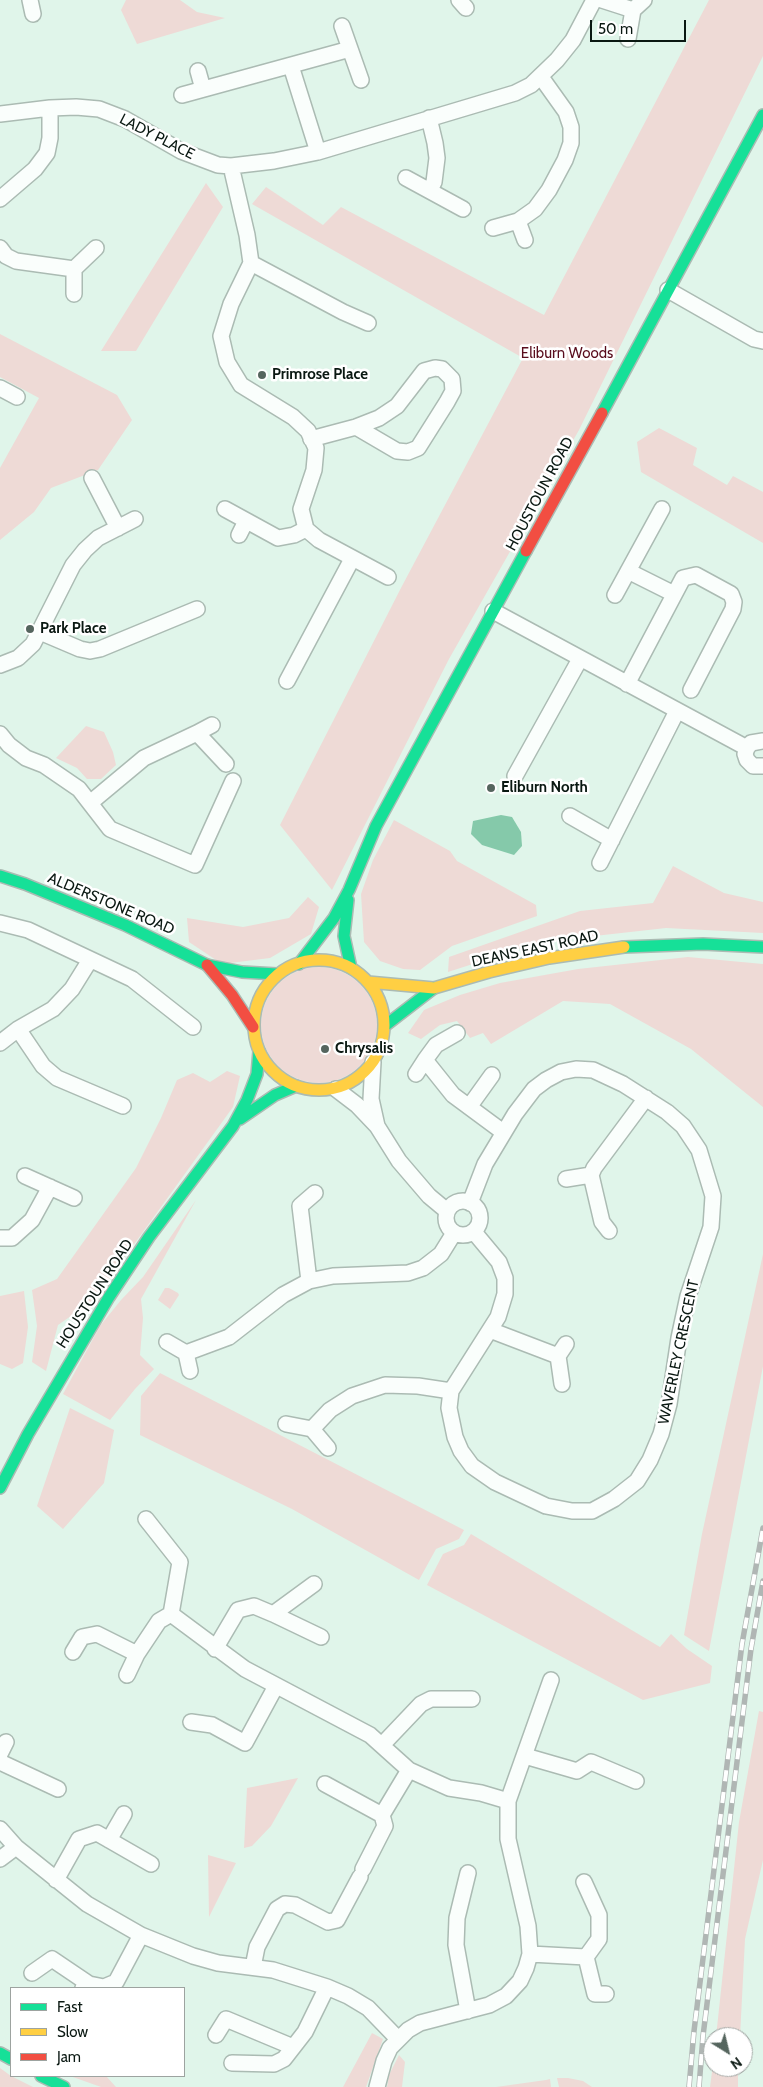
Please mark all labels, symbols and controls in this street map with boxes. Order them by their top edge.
scale bar [593,10,689,42]
text: 50 m [598,20,633,38]
street label: LADY PLACE [116,110,198,164]
park label: Eliburn Woods [521,345,613,363]
place label: Primrose Place [272,366,368,384]
marker: Primrose Place [256,369,268,381]
street label: HOUSTOUN ROAD [502,434,578,554]
place label: Park Place [40,620,107,638]
marker: Park Place [24,623,36,635]
place label: Eliburn North [501,779,588,797]
marker: Eliburn North [485,782,497,794]
street label: ALDERSTONE ROAD [45,869,177,939]
street label: DEANS EAST ROAD [470,927,600,971]
place label: Chrysalis [335,1040,393,1058]
marker: Chrysalis [319,1043,331,1055]
street label: HOUSTOUN ROAD [53,1236,137,1352]
street label: WAVERLEY CRESCENT [655,1278,703,1426]
legend [10,1987,185,2077]
text: Fast [57,1998,82,2016]
text: Slow [57,2023,88,2041]
north arrow [703,2027,753,2077]
text: Jam [57,2048,81,2066]
text: N [727,2053,746,2074]

